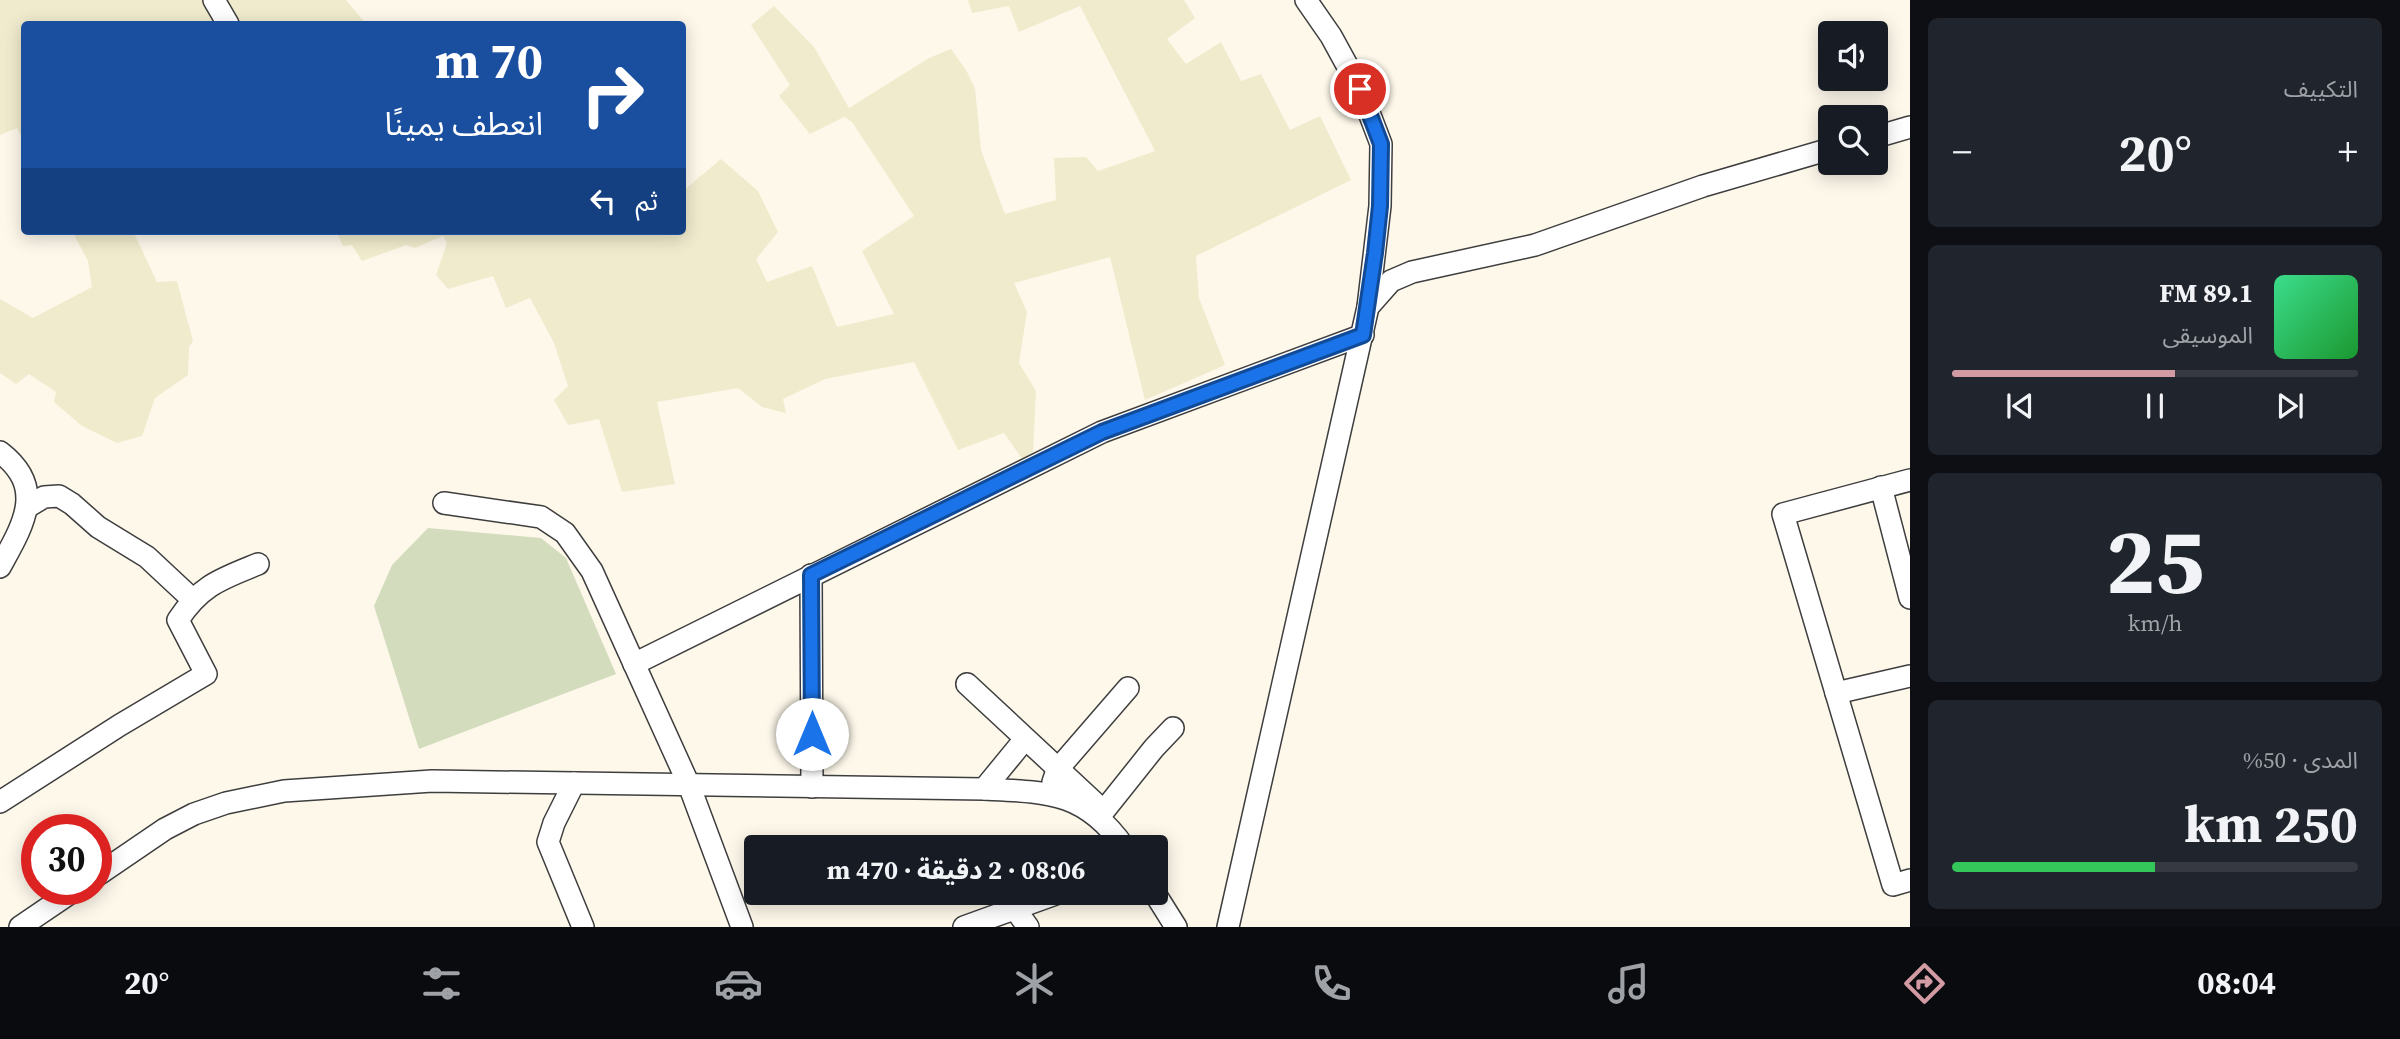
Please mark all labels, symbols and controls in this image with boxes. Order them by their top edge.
map controls [1818,21,1888,175]
button: sound [1818,21,1888,91]
text: 70 m [435,27,543,94]
icon: right [567,49,658,140]
pin [1330,59,1390,119]
icon: arrive [1341,70,1379,108]
text: التكييف [2284,73,2358,105]
text: انعطف يمينًا [385,102,543,146]
button: search [1818,105,1888,175]
text: 20° [2118,117,2192,188]
text: − [1952,126,1972,178]
text: + [2338,126,2358,178]
icon: left [584,182,622,220]
text: ثم [636,183,658,219]
text: 89.1 FM [2159,275,2253,311]
text: الموسيقى [2162,319,2253,351]
icon: previous [2001,387,2039,425]
icon: pause [2136,387,2174,425]
icon: next [2271,387,2309,425]
text: 25 [2106,499,2204,623]
text: km/h [2128,607,2182,639]
position arrow [775,697,849,771]
text: المدى · 50% [2243,744,2358,776]
text: 250 km [2184,788,2358,859]
speed limit sign: 30 [21,814,112,905]
text: 08:06 · 2 دقيقة · 470 m [827,852,1085,888]
icon: filters [417,959,466,1008]
icon: car [714,959,763,1008]
icon: climate [1010,959,1059,1008]
icon: phone [1307,959,1356,1008]
icon: music [1604,959,1653,1008]
icon: directions [1900,959,1949,1008]
text: 20° [124,961,169,1005]
text: 08:04 [2197,961,2276,1005]

